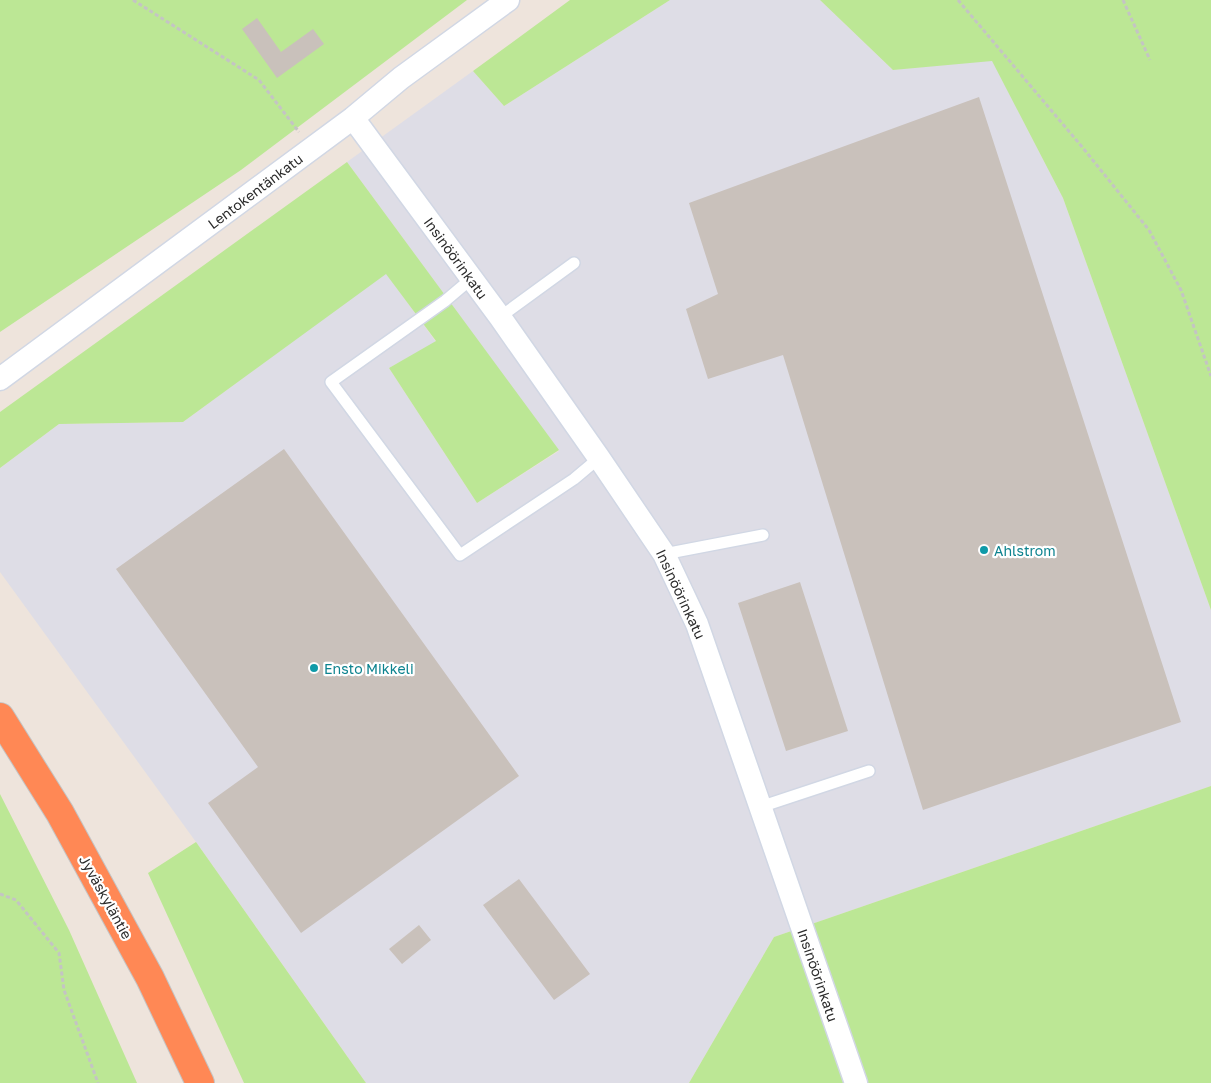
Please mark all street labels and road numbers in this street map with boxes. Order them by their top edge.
street label: Lentokentänkatu [204,150,306,232]
street label: Insinöörinkatu [421,214,491,302]
street label: Insinöörinkatu [653,546,709,642]
street label: Jyväskyläntie [76,852,136,942]
street label: Insinöörinkatu [794,926,842,1024]

